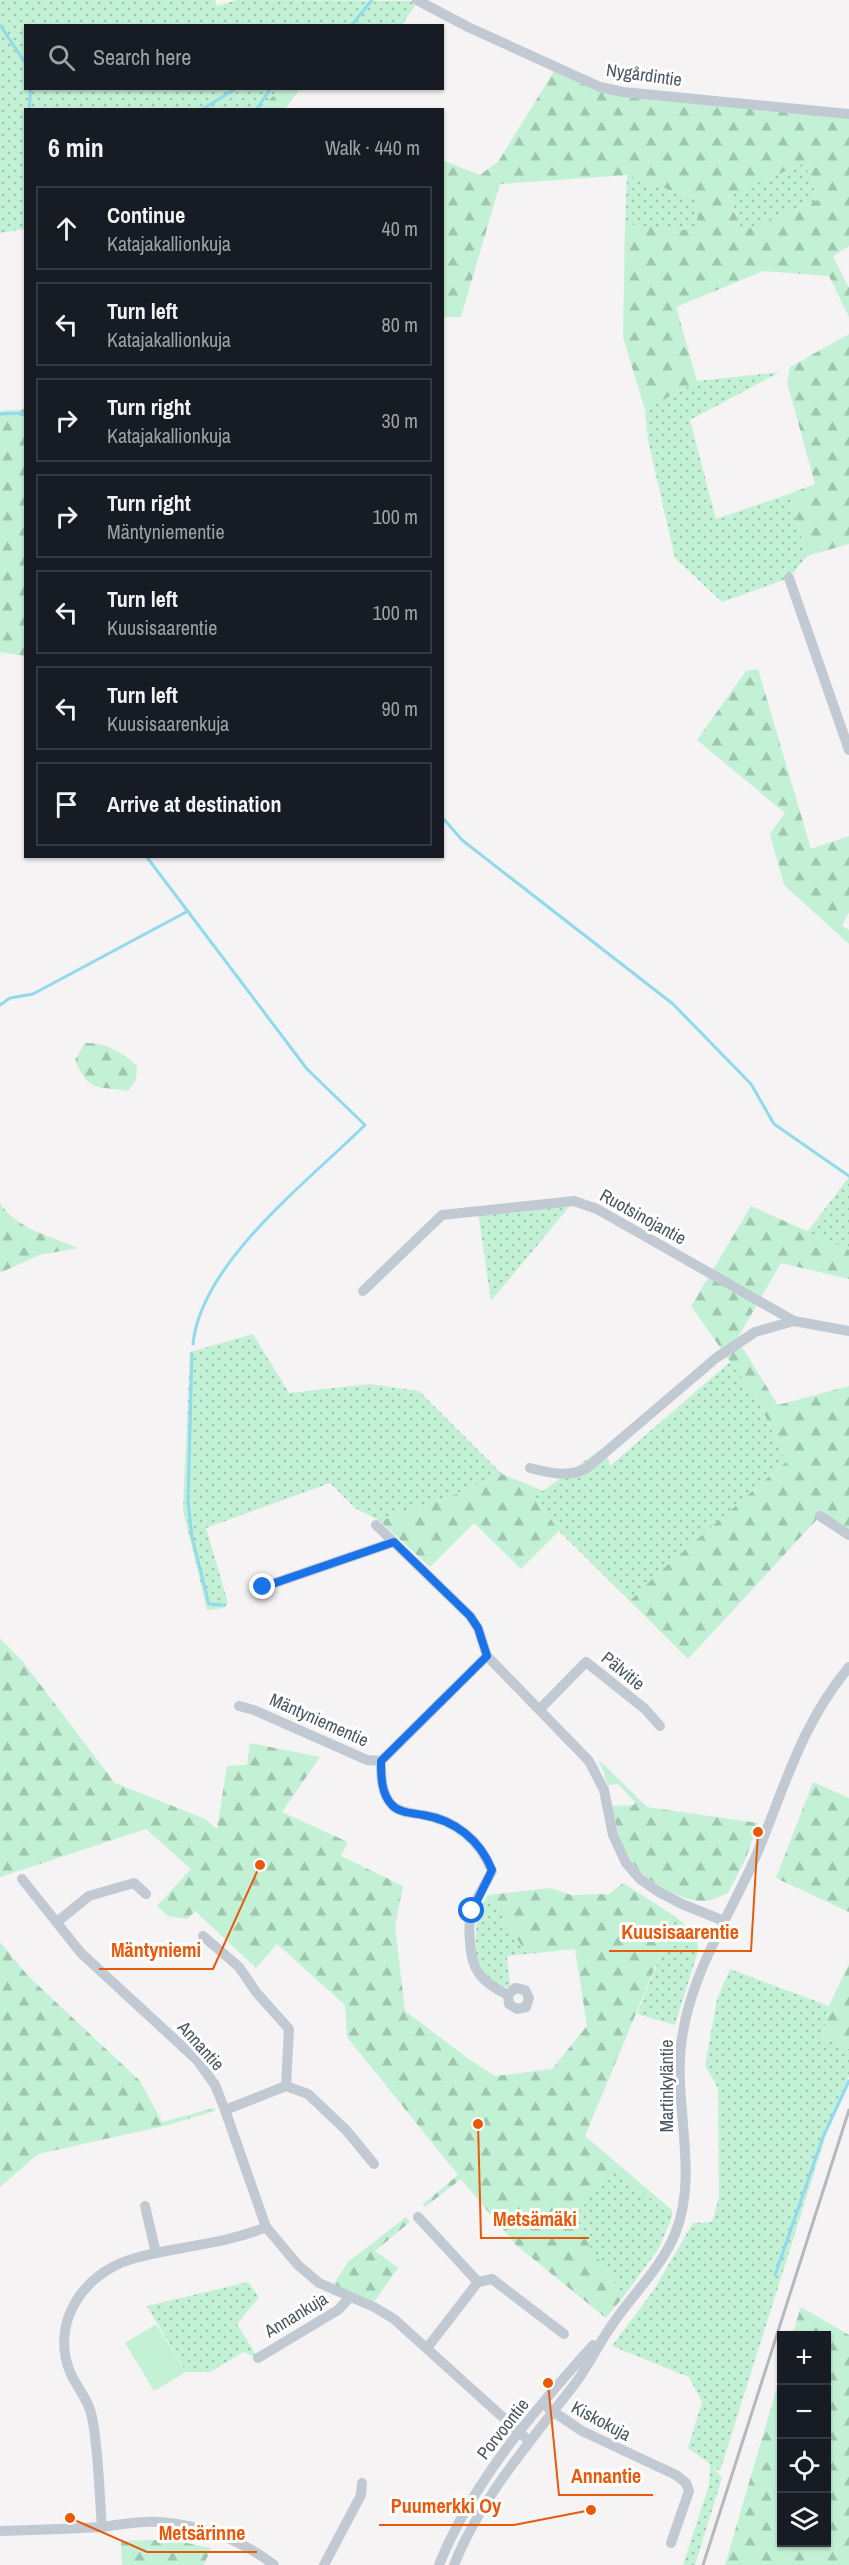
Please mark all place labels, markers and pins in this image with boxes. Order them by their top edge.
callout: Kuusisaarentie [609,1913,751,1951]
callout: Mäntyniemi [99,1931,213,1969]
callout: Metsämäki [481,2200,589,2238]
callout: Annantie [559,2457,653,2495]
callout: Puumerkki Oy [379,2487,514,2525]
callout: Metsärinne [147,2514,257,2552]

